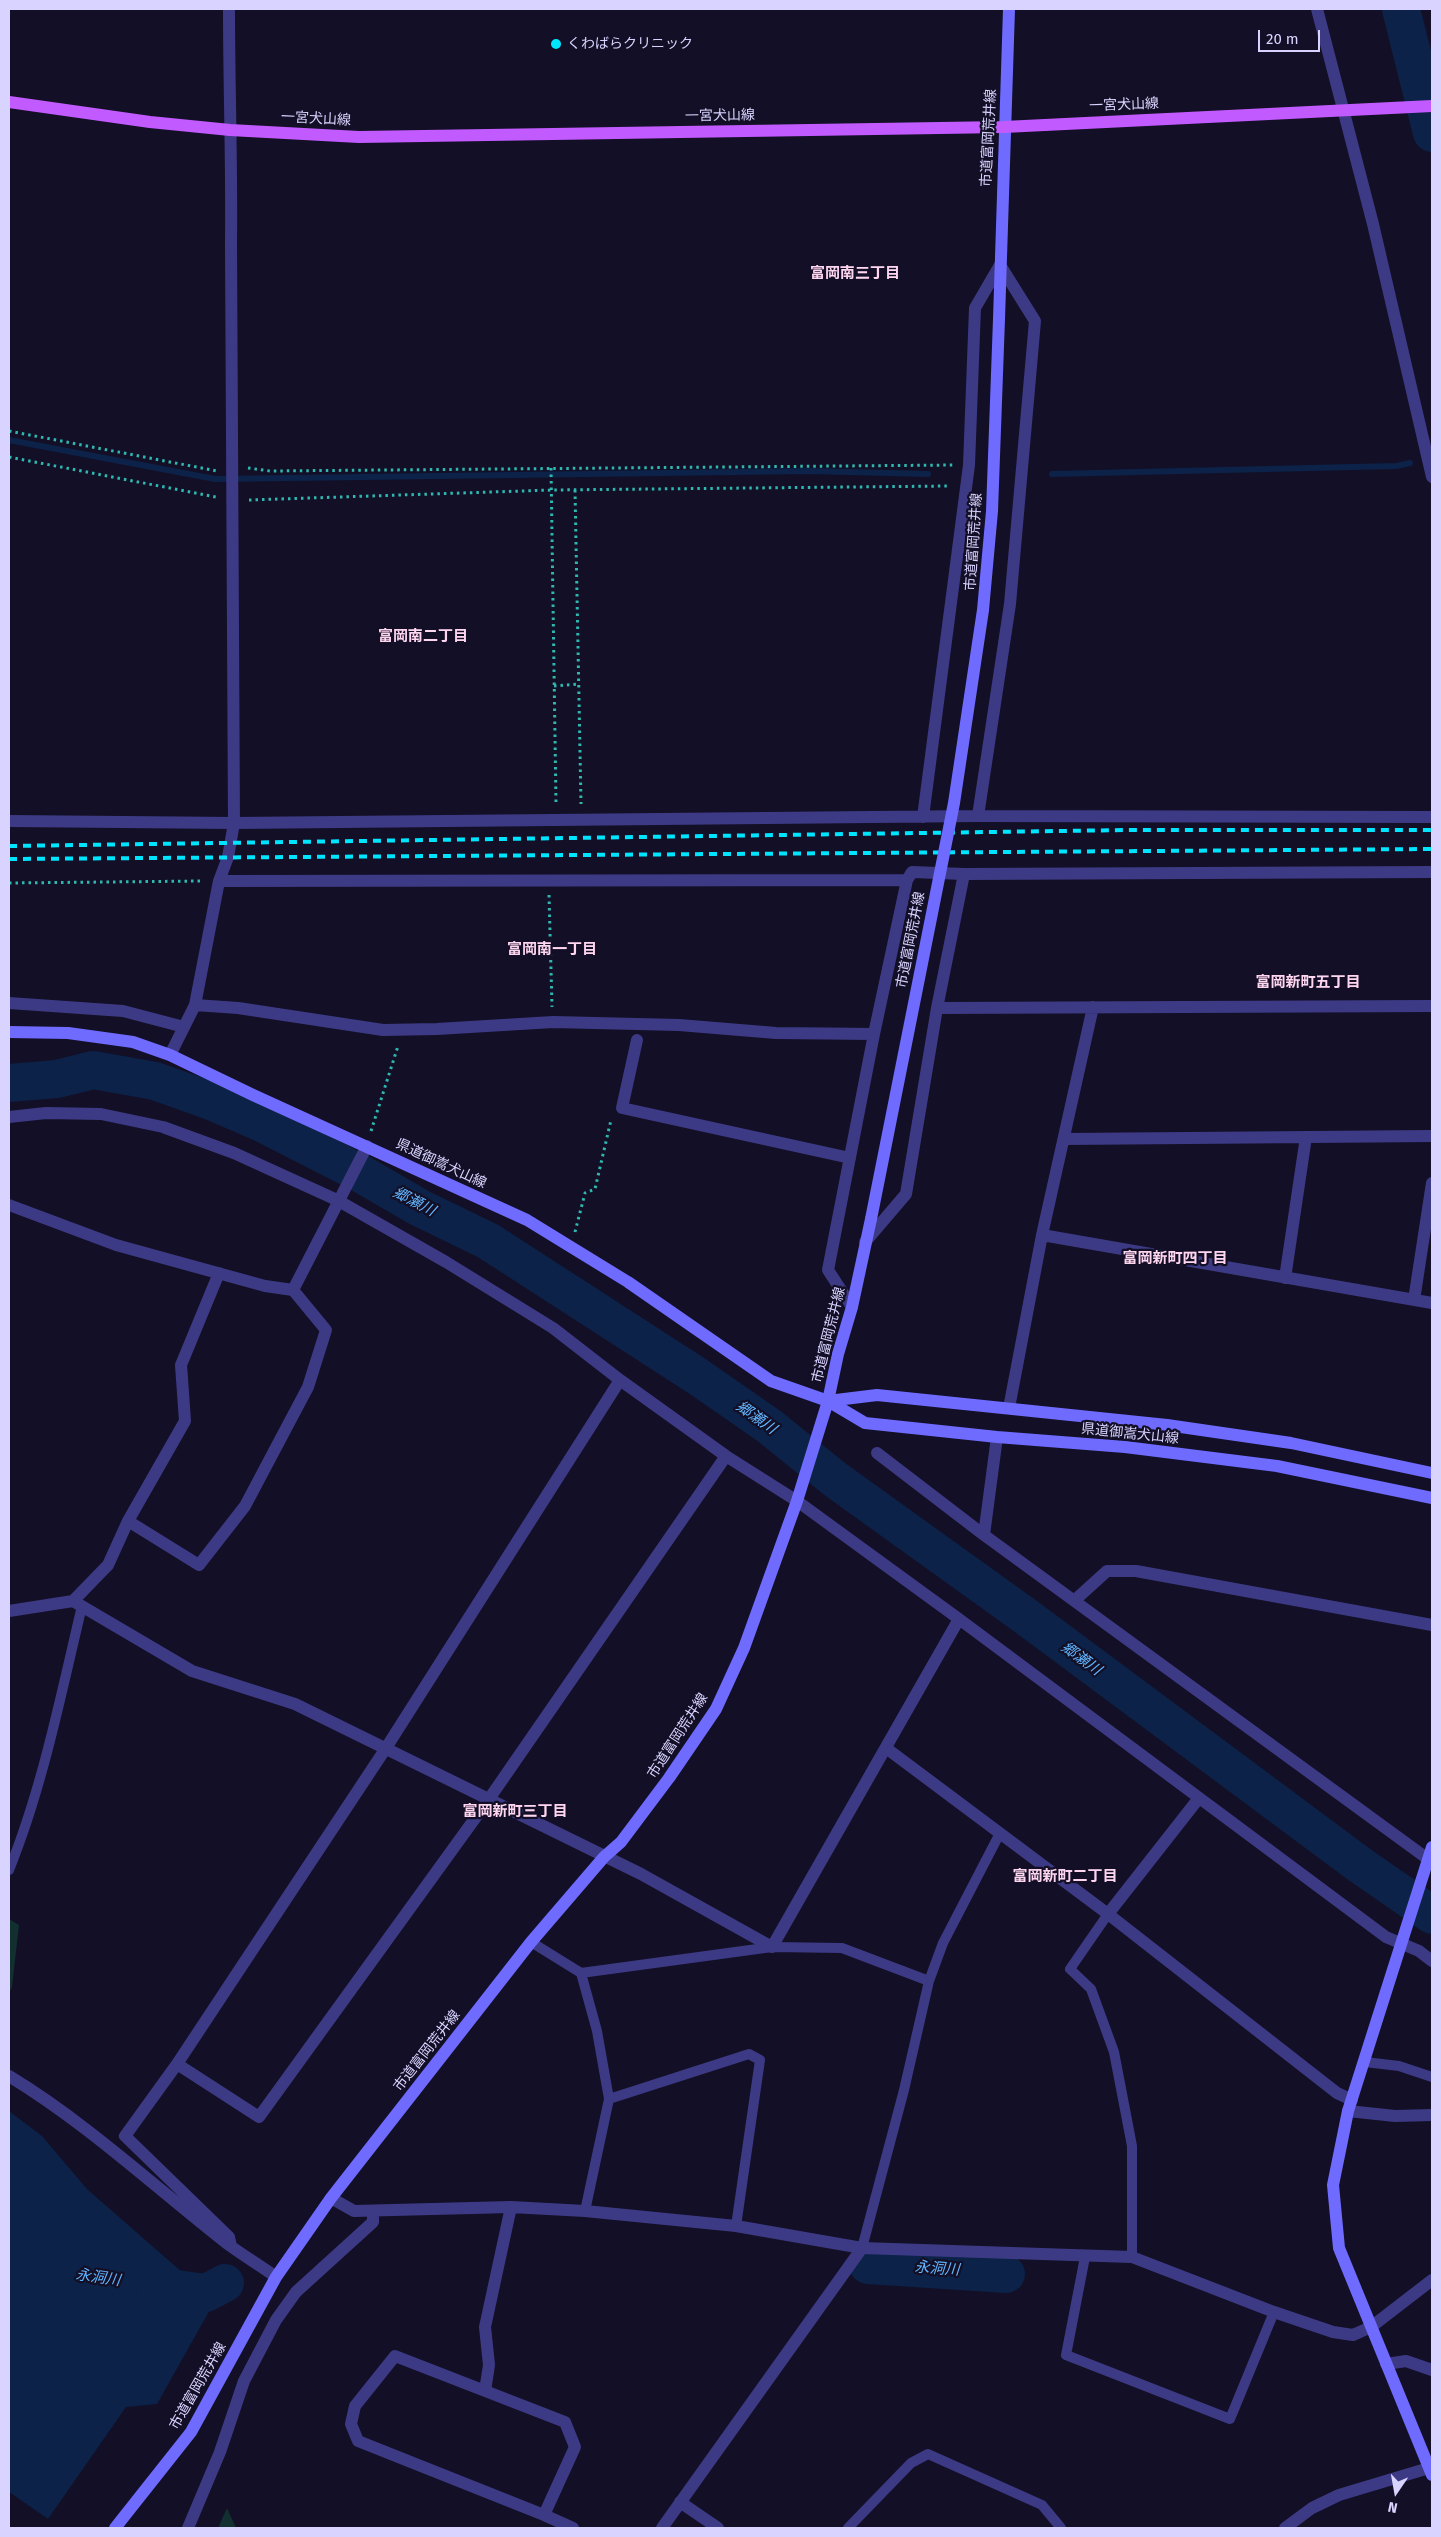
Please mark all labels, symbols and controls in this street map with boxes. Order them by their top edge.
scale bar [1261,20,1324,52]
text: 20 m [1266,30,1299,48]
place label: くわばらクリニック [567,36,693,52]
marker: くわばらクリニック [549,37,563,51]
street label: 市道富岡荒井線 [978,89,1000,187]
street label: 一宮犬山線 [1089,95,1159,115]
street label: 一宮犬山線 [685,107,755,125]
street label: 一宮犬山線 [281,109,351,129]
district label: 富岡南三丁目 [810,265,900,283]
street label: 市道富岡荒井線 [962,493,986,591]
district label: 富岡南二丁目 [378,628,468,646]
street label: 市道富岡荒井線 [893,890,929,990]
district label: 富岡南一丁目 [507,941,597,959]
district label: 富岡新町五丁目 [1256,974,1360,992]
street label: 県道御嵩犬山線 [393,1136,489,1192]
water label: 郷瀬川 [390,1184,438,1220]
district label: 富岡新町四丁目 [1123,1250,1227,1268]
street label: 市道富岡荒井線 [809,1285,849,1385]
water label: 郷瀬川 [732,1398,780,1438]
street label: 県道御嵩犬山線 [1080,1421,1180,1447]
water label: 郷瀬川 [1058,1638,1104,1680]
street label: 市道富岡荒井線 [644,1690,712,1782]
district label: 富岡新町三丁目 [463,1803,567,1821]
district label: 富岡新町二丁目 [1013,1868,1117,1886]
street label: 市道富岡荒井線 [390,2007,464,2095]
water label: 永洞川 [914,2258,960,2280]
water label: 永洞川 [74,2266,122,2290]
street label: 市道富岡荒井線 [166,2339,230,2433]
north arrow [1371,2467,1421,2517]
text: N [1386,2498,1399,2516]

